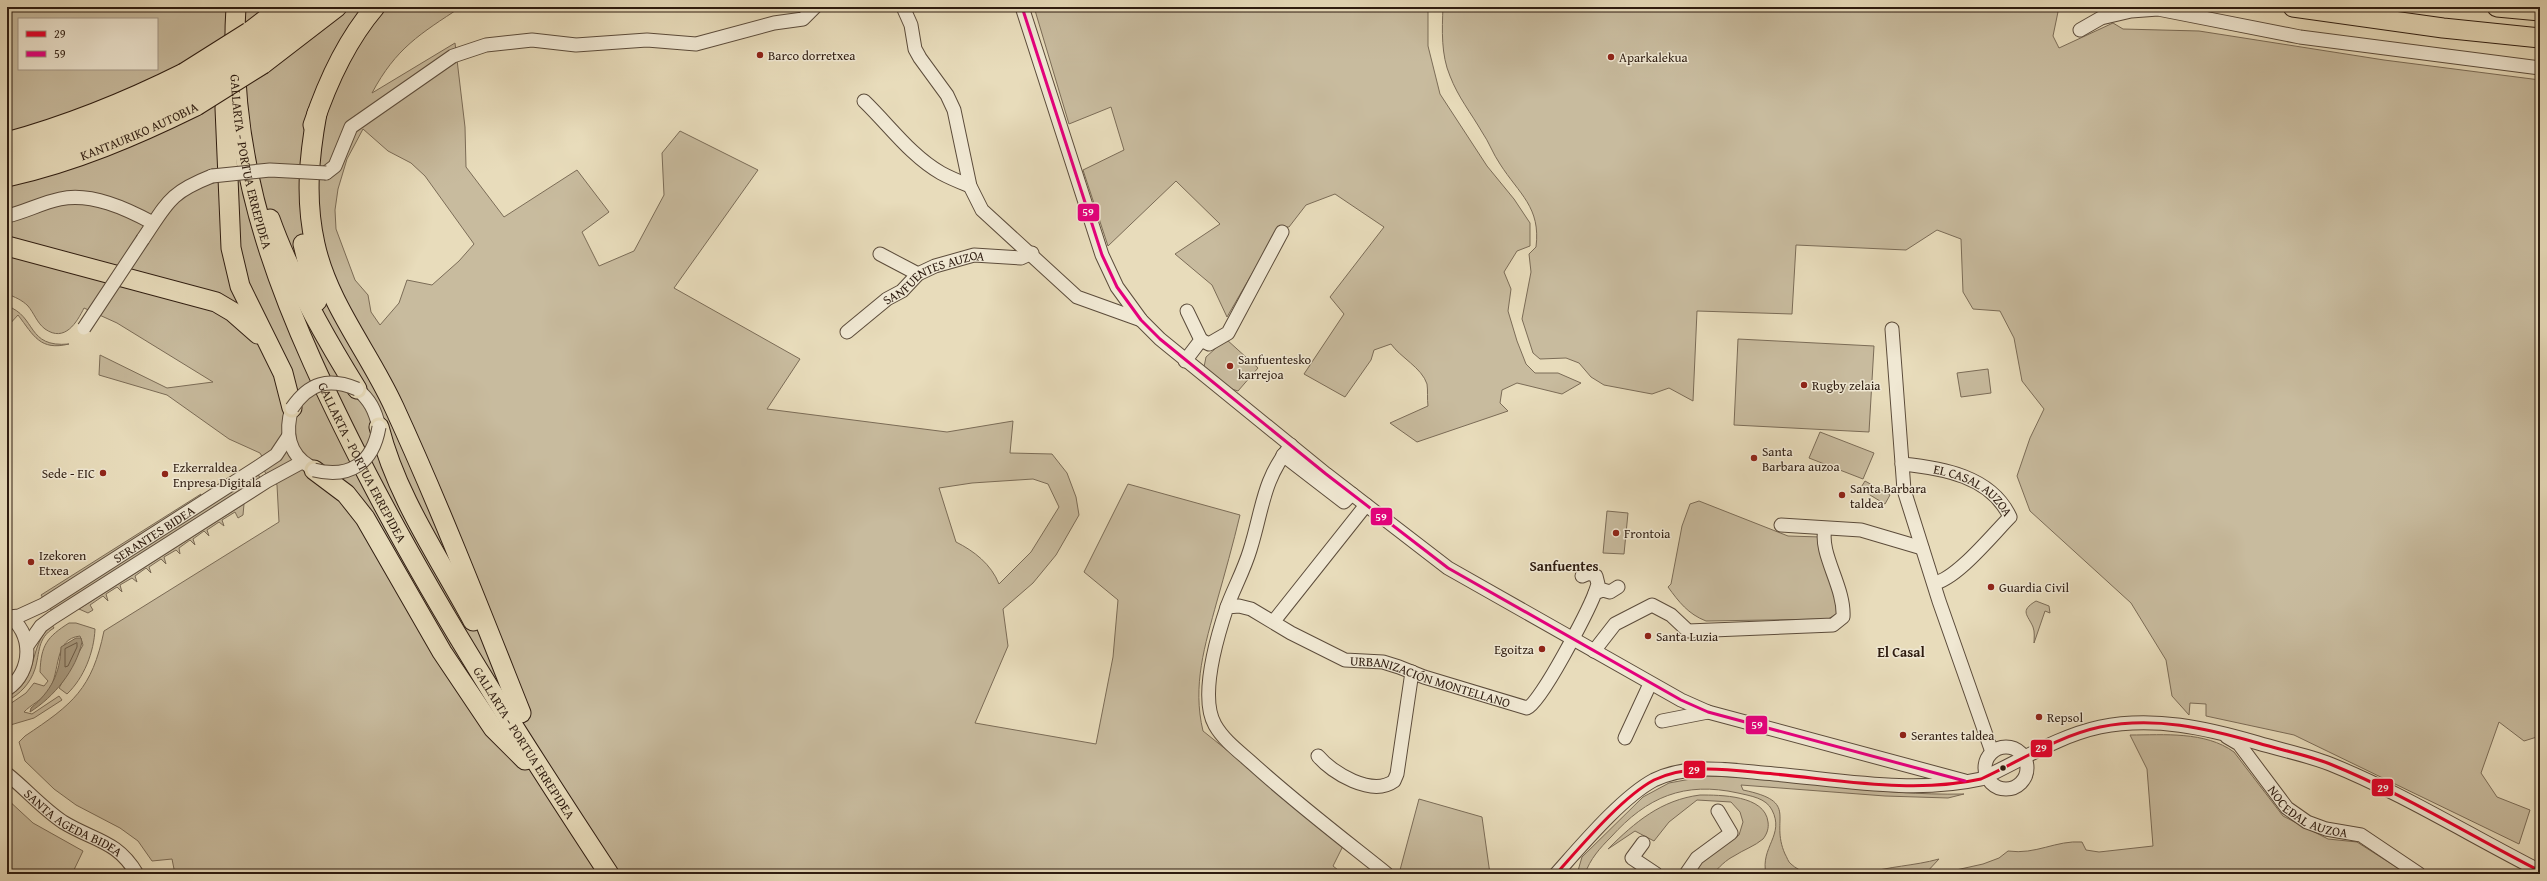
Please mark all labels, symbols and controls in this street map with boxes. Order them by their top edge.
legend [18,18,158,70]
text: 29 [54,25,66,42]
text: 59 [54,45,66,62]
place label: Barco dorretxea [768,46,856,65]
place label: Aparkalekua [1619,48,1689,67]
marker: Barco dorretxea [755,50,765,60]
marker: Aparkalekua [1606,52,1616,62]
street label: GALLARTA - PORTUA ERREPIDEA [225,74,277,251]
street label: KANTAURIKO AUTOBIA [78,97,201,165]
line badge: 59 [1077,203,1100,222]
text: 59 [1082,204,1094,220]
street label: SANFUENTES AUZOA [878,245,985,309]
place label: Sanfuentesko karrejoa [1238,350,1312,384]
marker: Sanfuentesko karrejoa [1225,361,1235,371]
place label: Rugby zelaia [1812,376,1881,395]
street label: GALLARTA - PORTUA ERREPIDEA [313,379,411,546]
marker: Rugby zelaia [1799,380,1809,390]
place label: Santa Barbara auzoa [1762,442,1840,476]
marker: Santa Barbara auzoa [1749,453,1759,463]
place label: Ezkerraldea Enpresa Digitala [173,458,262,492]
street label: EL CASAL AUZOA [1932,459,2017,520]
place label: Sede - EIC [42,464,95,483]
marker: Sede - EIC [98,468,108,478]
marker: Ezkerraldea Enpresa Digitala [160,469,170,479]
place label: Santa Barbara taldea [1850,479,1927,513]
marker: Santa Barbara taldea [1837,490,1847,500]
street label: SERANTES BIDEA [109,501,199,568]
line badge: 59 [1370,507,1393,526]
text: 59 [1375,509,1387,525]
place label: Frontoia [1624,524,1671,543]
marker: Frontoia [1611,528,1621,538]
place label: Izekoren Etxea [39,546,87,580]
district label: Sanfuentes [1529,556,1599,576]
marker: Izekoren Etxea [26,557,36,567]
place label: Guardia Civil [1999,578,2070,597]
marker: Guardia Civil [1986,582,1996,592]
place label: Santa Luzia [1656,627,1719,646]
marker: Santa Luzia [1643,631,1653,641]
place label: Egoitza [1494,640,1535,659]
district label: El Casal [1877,642,1925,662]
marker: Egoitza [1537,644,1547,654]
street label: URBANIZACIÓN MONTELLANO [1349,651,1513,713]
street label: GALLARTA - PORTUA ERREPIDEA [468,663,580,823]
place label: Repsol [2047,708,2083,727]
marker: Repsol [2034,712,2044,722]
line badge: 59 [1745,715,1768,735]
text: 59 [1751,717,1763,733]
place label: Serantes taldea [1911,726,1995,745]
marker: Serantes taldea [1898,730,1908,740]
line badge: 29 [2030,739,2053,758]
text: 29 [2035,740,2047,756]
line badge: 29 [1683,760,1706,779]
text: 29 [1688,762,1700,778]
unlabelled marker [1998,763,2008,773]
line badge: 29 [2371,778,2394,797]
text: 29 [2377,780,2389,796]
street label: NOCEDAL AUZOA [2263,781,2349,843]
street label: SANTA AGEDA BIDEA [20,785,127,861]

